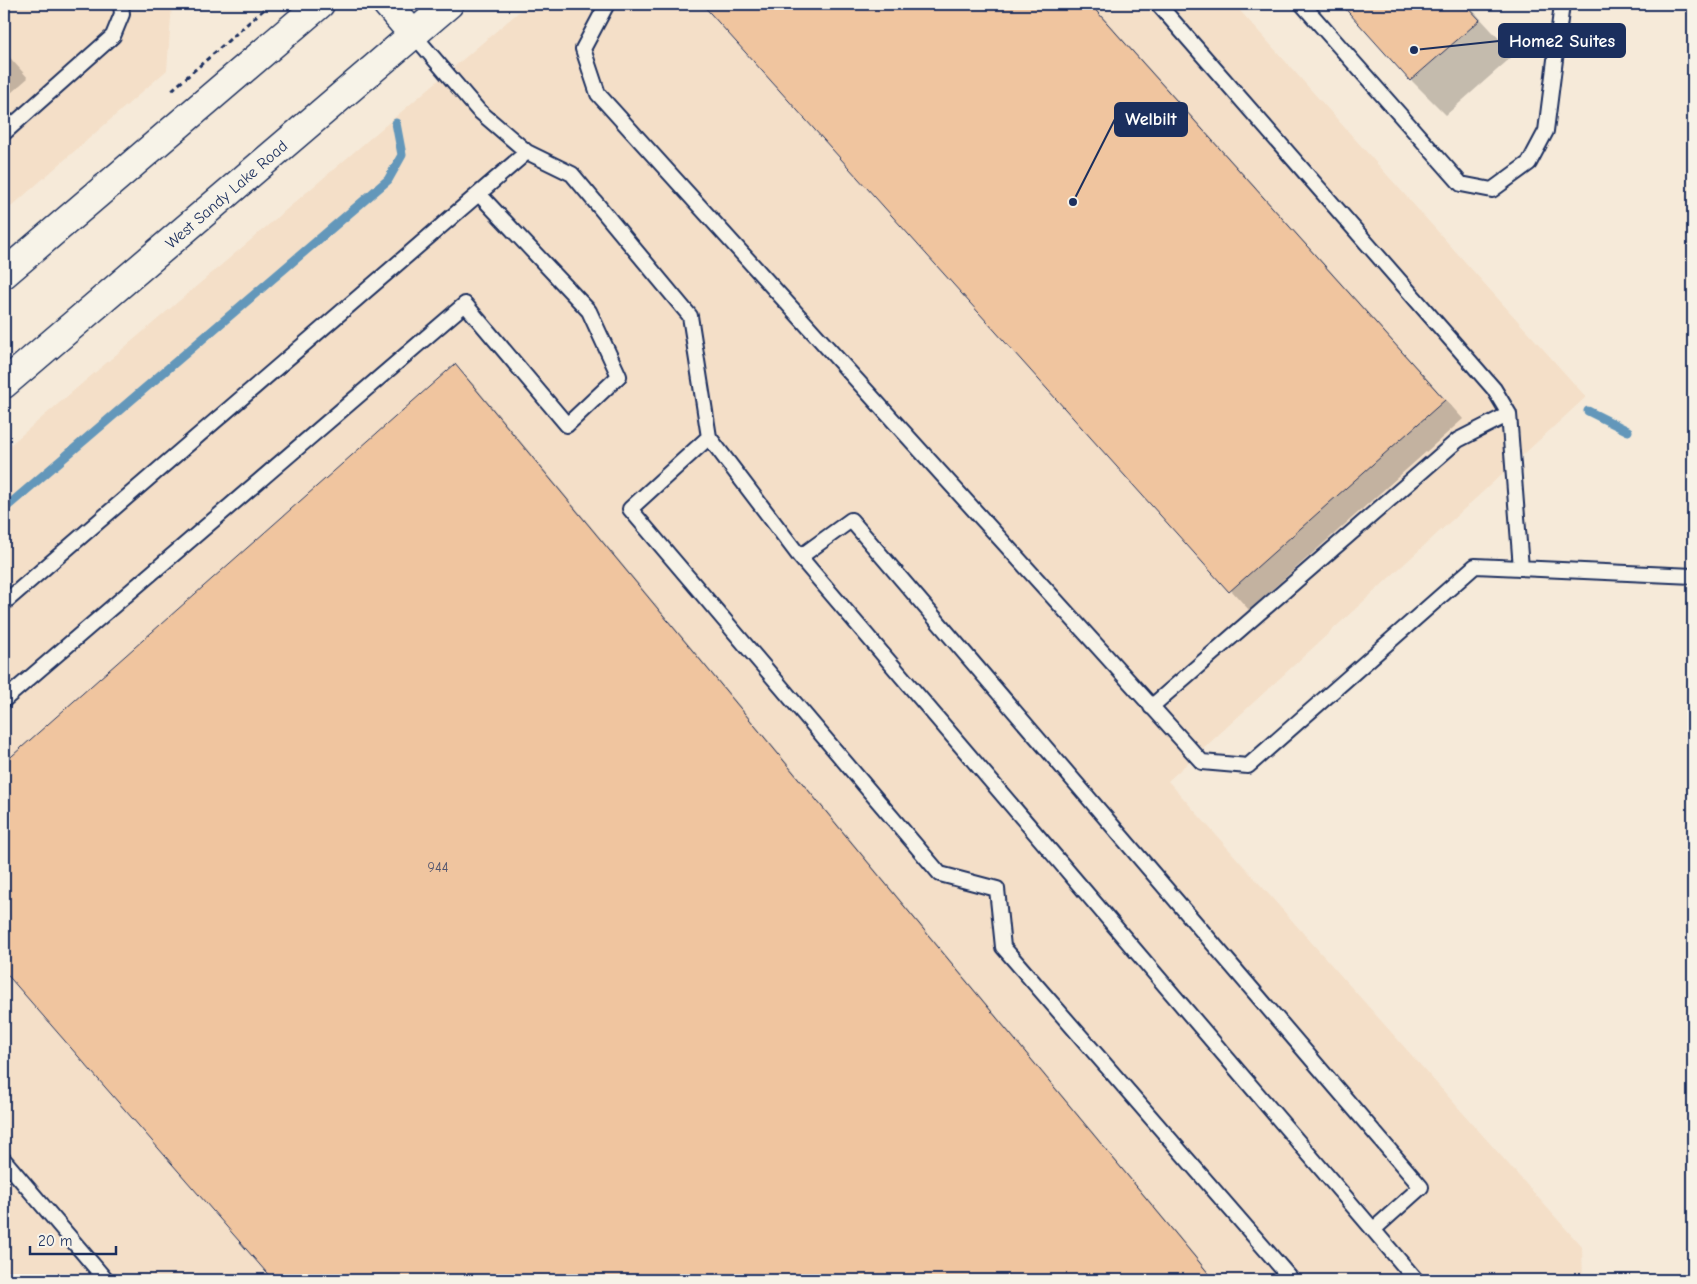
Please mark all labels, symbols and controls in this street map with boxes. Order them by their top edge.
callout: Home2 Suites [1499,24,1625,57]
text: Home2 Suites [1509,31,1615,52]
callout: Welbilt [1115,103,1187,136]
text: Welbilt [1125,109,1178,130]
street label: West Sandy Lake Road [162,137,291,253]
house number: 944 [428,859,449,876]
scale bar [30,1224,116,1256]
text: 20 m [38,1232,72,1250]

